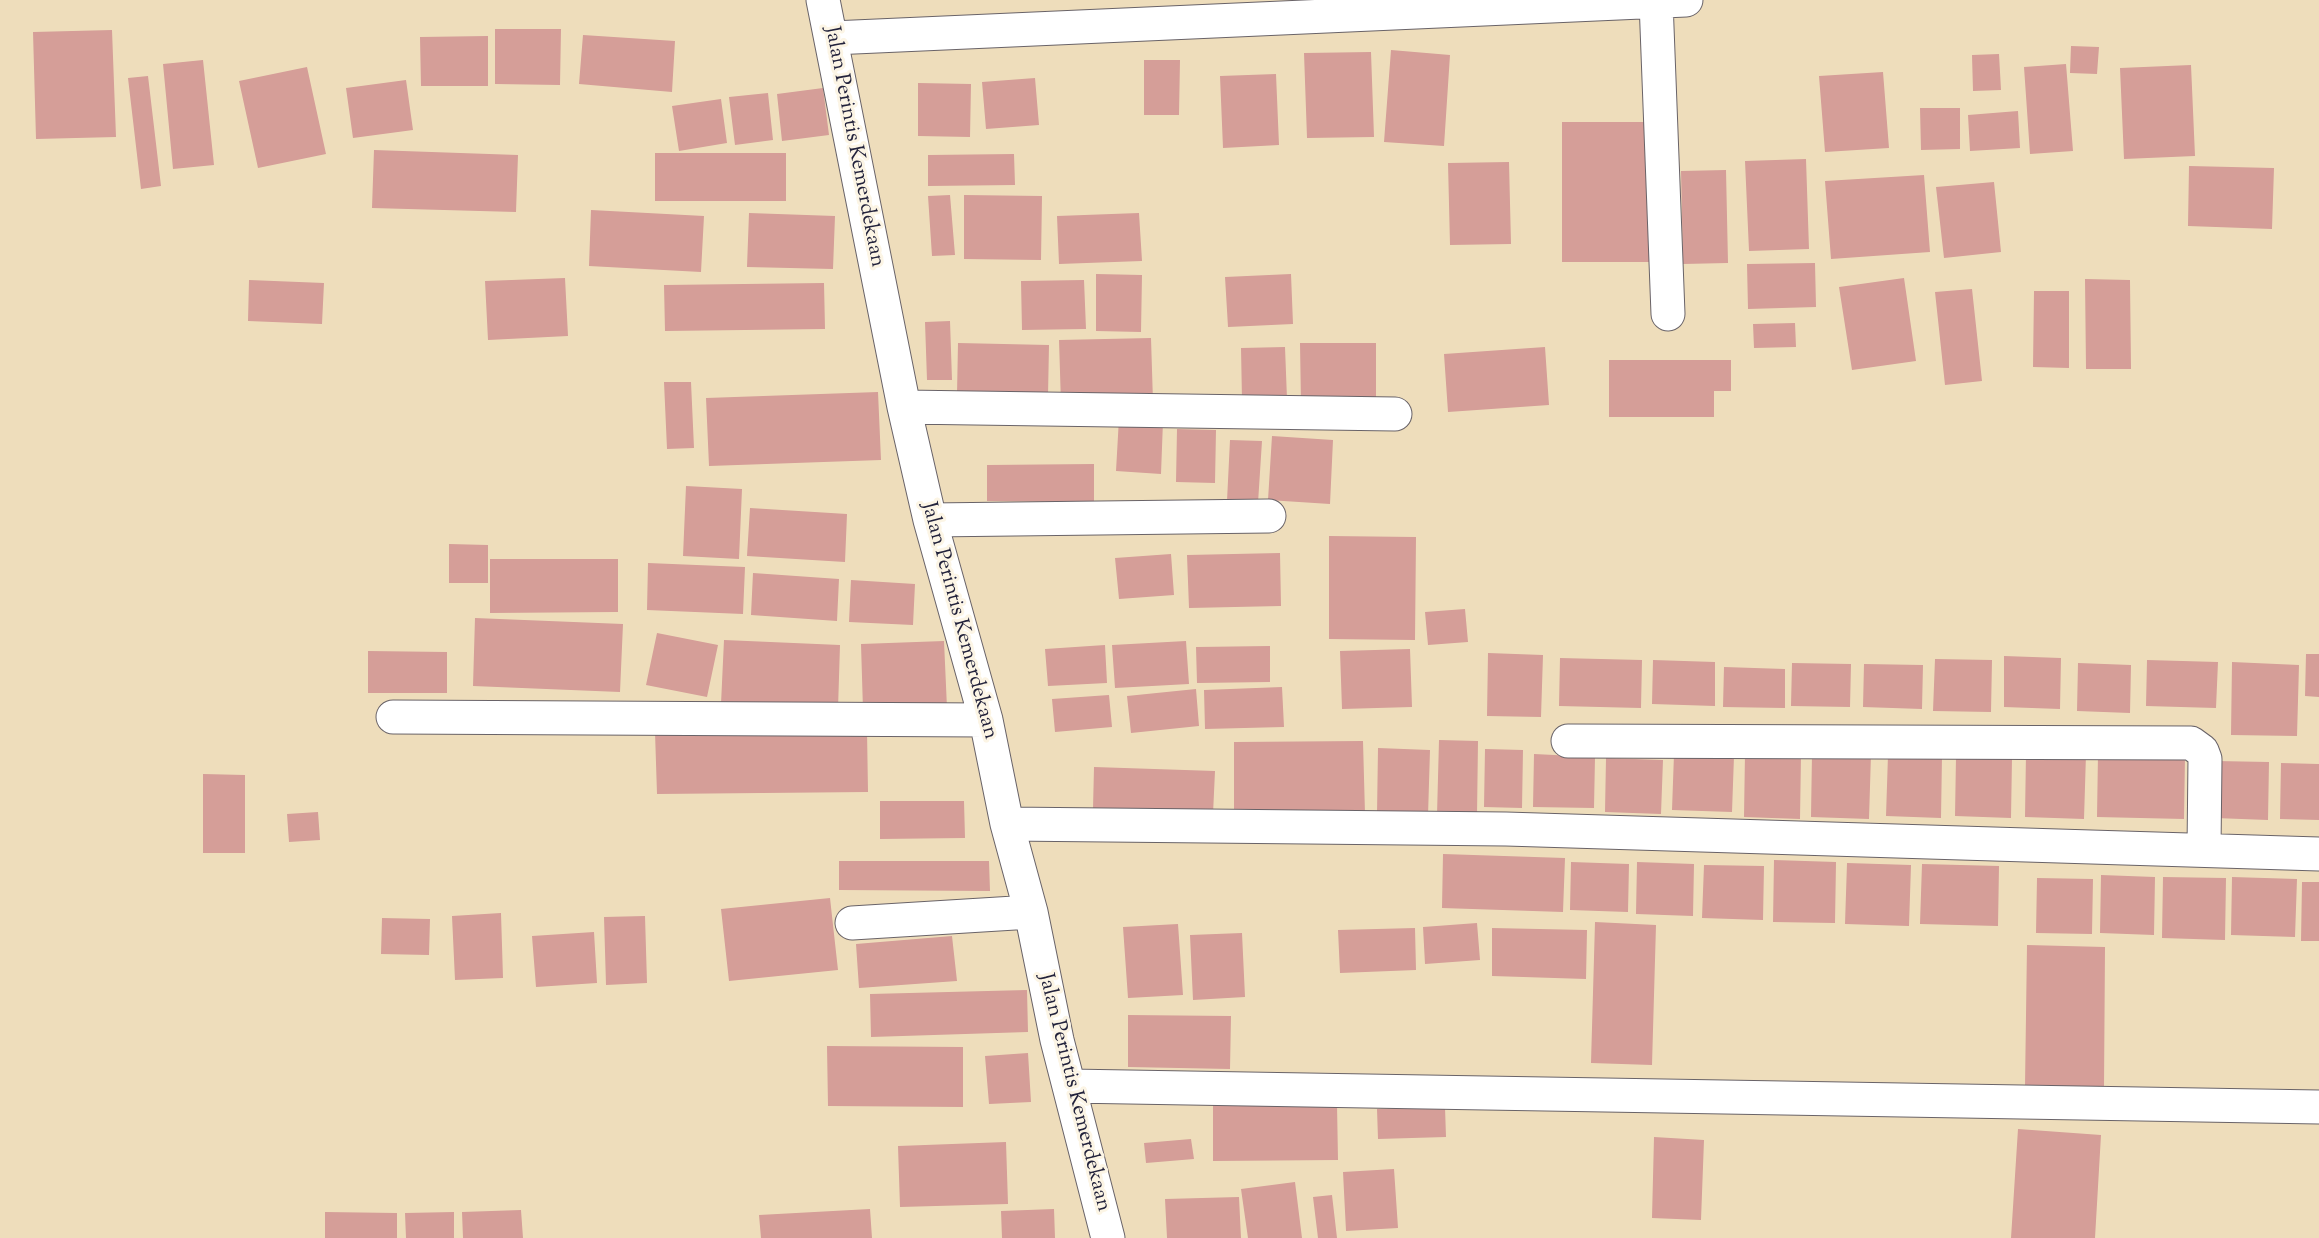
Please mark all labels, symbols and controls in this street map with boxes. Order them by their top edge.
street label: Jalan Perintis Kemerdekaan [817,25,889,269]
street label: Jalan Perintis Kemerdekaan [914,500,1002,742]
street label: Jalan Perintis Kemerdekaan [1031,971,1115,1215]

